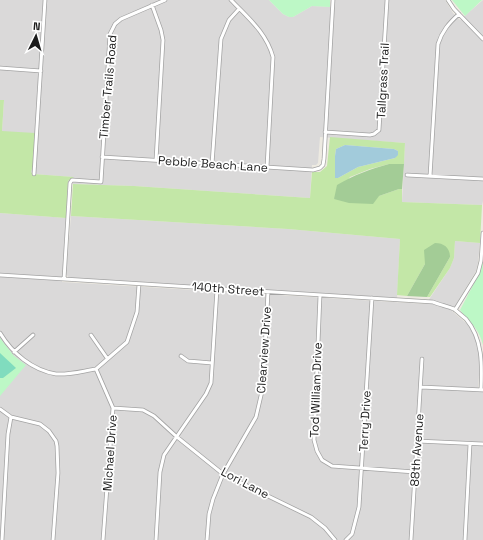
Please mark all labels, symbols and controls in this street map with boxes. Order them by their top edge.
north arrow [16,16,56,56]
text: N [33,19,41,33]
street label: Timber Trails Road [95,34,121,140]
street label: Tallgrass Trail [373,42,393,120]
street label: Pebble Beach Lane [158,152,268,176]
street label: 140th Street [191,278,265,300]
street label: Clearview Drive [253,306,275,394]
street label: Tod William Drive [306,342,326,438]
street label: Terry Drive [355,390,375,452]
street label: 88th Avenue [406,413,428,487]
street label: Michael Drive [99,414,121,492]
street label: Lori Lane [218,464,272,502]

